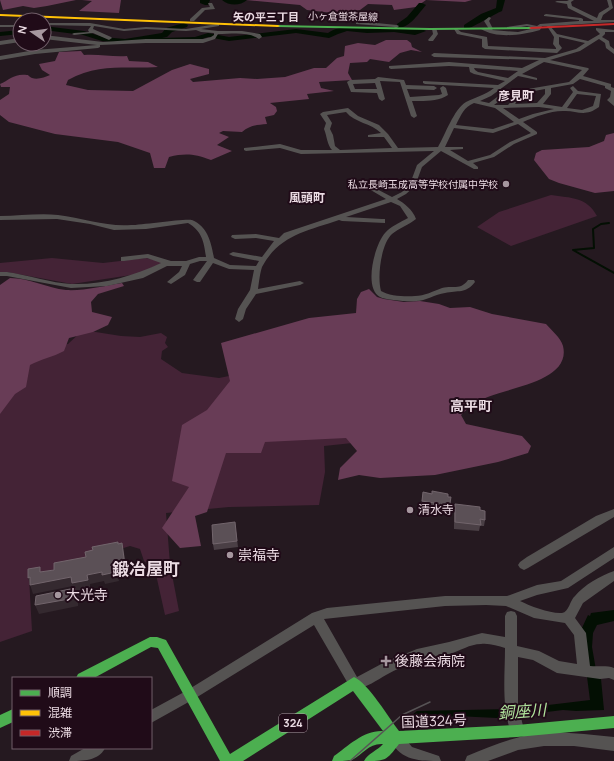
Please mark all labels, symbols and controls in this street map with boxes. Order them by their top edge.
street label: 小ヶ倉蛍茶屋線 [308,8,378,24]
district label: 矢の平三丁目 [233,9,299,24]
north arrow [12,12,52,52]
text: N [14,24,30,35]
district label: 彦見町 [498,87,534,104]
place label: 私立長崎玉成高等学校付属中学校 [348,177,498,191]
marker: 私立長崎玉成高等学校付属中学校 [501,179,511,189]
district label: 風頭町 [289,189,325,206]
district label: 高平町 [450,396,492,415]
place label: 清水寺 [418,501,454,518]
marker: 清水寺 [405,505,415,515]
place label: 崇福寺 [238,545,280,564]
marker: 崇福寺 [225,550,235,560]
district label: 鍛冶屋町 [112,557,180,580]
place label: 大光寺 [66,585,108,604]
marker: 大光寺 [53,590,63,600]
place label: 後藤会病院 [395,651,465,670]
marker: 後藤会病院 [380,655,392,667]
legend [12,677,152,749]
text: 順調 [48,684,72,701]
water label: 銅座川 [497,698,549,724]
text: 混雑 [48,704,72,721]
street label: 国道324号 [401,710,467,731]
road number: 324 [279,714,307,732]
text: 渋滞 [48,724,72,741]

